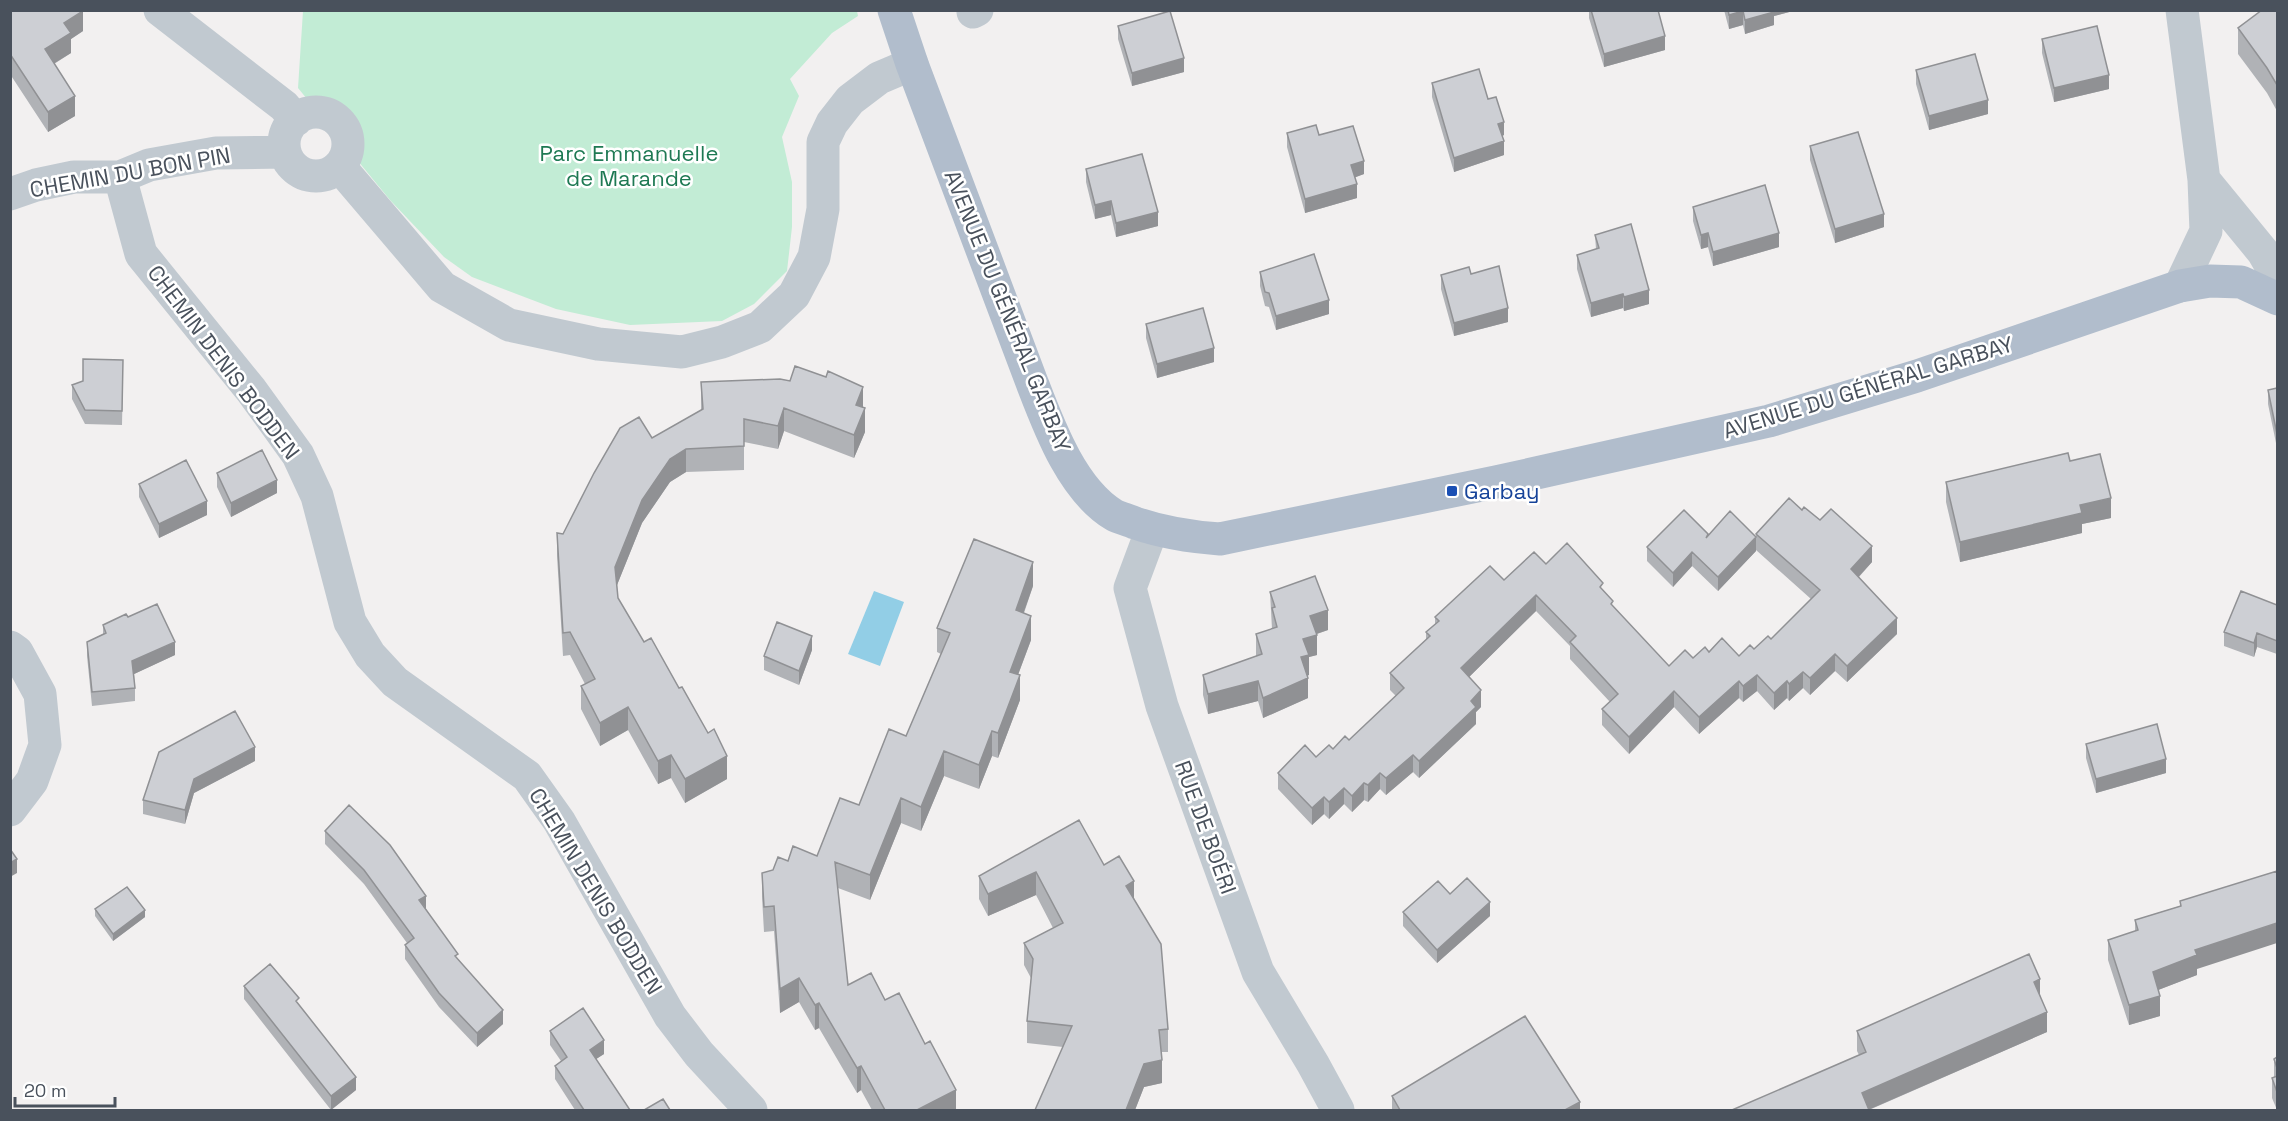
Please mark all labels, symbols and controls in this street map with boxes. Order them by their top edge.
park label: Parc Emmanuelle de Marande [540,139,718,192]
street label: CHEMIN DU BON PIN [28,141,232,203]
street label: AVENUE DU GÉNÉRAL GARBAY [938,166,1078,457]
street label: CHEMIN DENIS BODDEN [142,259,306,465]
street label: AVENUE DU GÉNÉRAL GARBAY [1720,329,2017,445]
place label: Garbay [1464,477,1539,505]
marker: Garbay [1445,484,1459,498]
street label: RUE DE BOÉRI [1169,756,1243,898]
street label: CHEMIN DENIS BODDEN [523,783,669,999]
scale bar [15,1070,116,1108]
text: 20 m [24,1079,67,1102]

